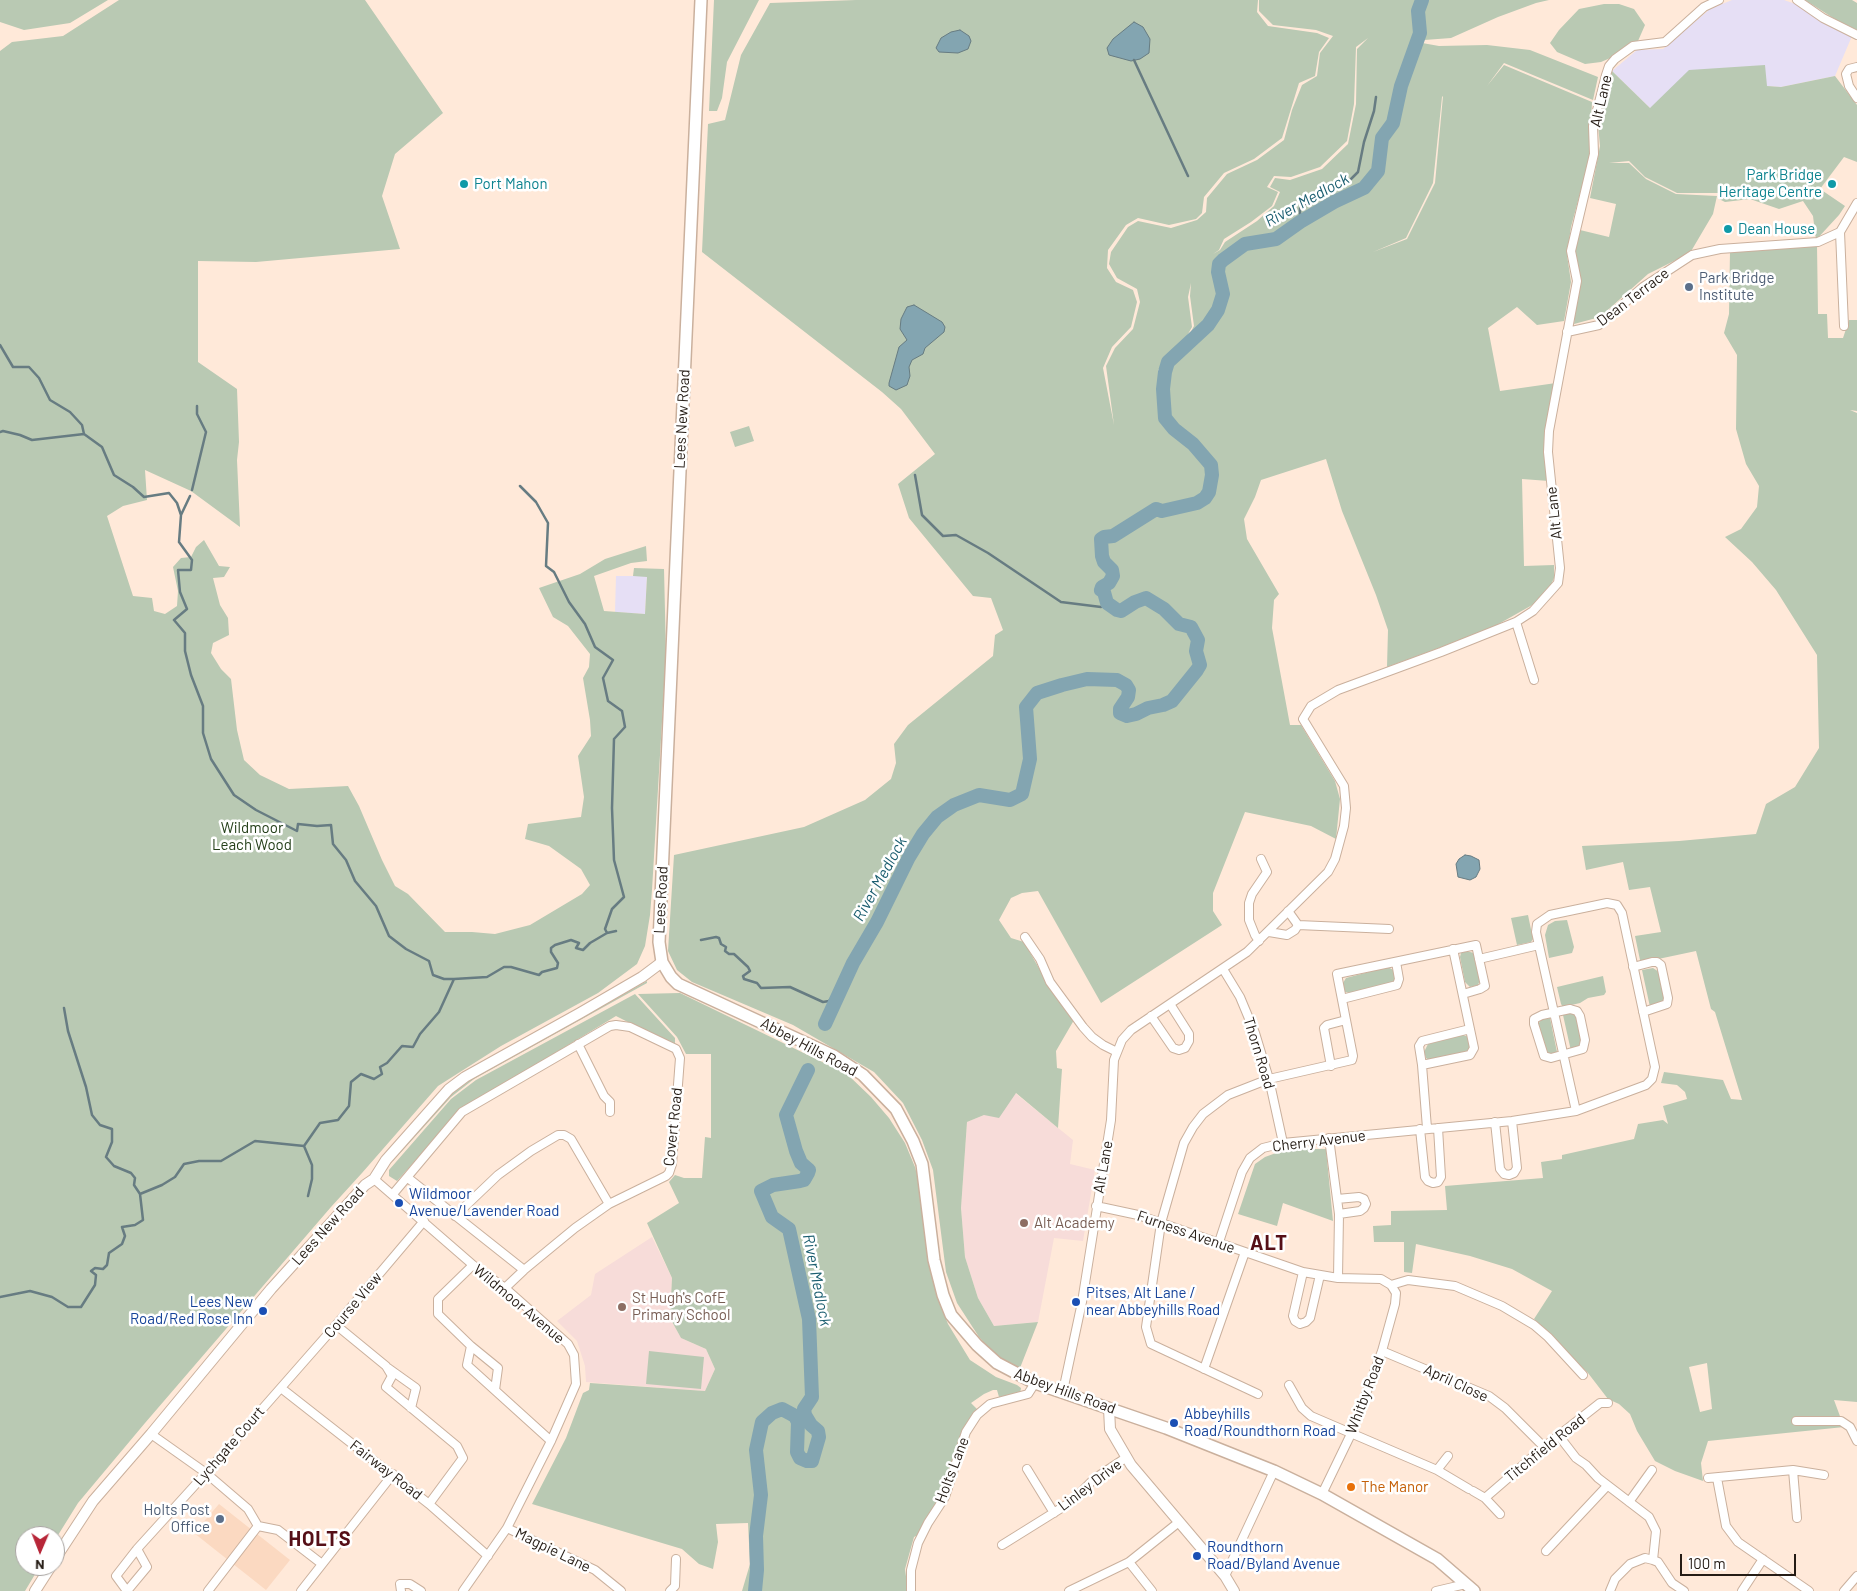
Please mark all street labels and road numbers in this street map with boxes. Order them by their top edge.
street label: Alt Lane [1586,73,1616,129]
street label: Dean Terrace [1593,264,1673,330]
street label: Lees New Road [670,369,694,469]
street label: Alt Lane [1542,486,1566,540]
street label: Lees Road [650,866,672,934]
street label: Abbey Hills Road [758,1014,860,1080]
street label: Thorn Road [1240,1015,1278,1091]
street label: Covert Road [660,1087,686,1167]
street label: Cherry Avenue [1271,1126,1367,1156]
street label: Alt Lane [1090,1139,1116,1195]
street label: Lees New Road [288,1183,368,1269]
street label: Furness Avenue [1135,1207,1237,1257]
street label: Wildmoor Avenue [470,1261,568,1347]
street label: Course View [320,1268,386,1342]
street label: Whitby Road [1342,1354,1388,1436]
street label: April Close [1421,1360,1491,1406]
street label: Abbey Hills Road [1012,1364,1118,1418]
street label: Lychgate Court [190,1403,268,1489]
street label: Titchfield Road [1501,1410,1589,1486]
street label: Holts Lane [931,1434,973,1506]
street label: Fairway Road [346,1436,426,1504]
street label: Linley Drive [1055,1455,1125,1515]
street label: Magpie Lane [512,1524,594,1576]

